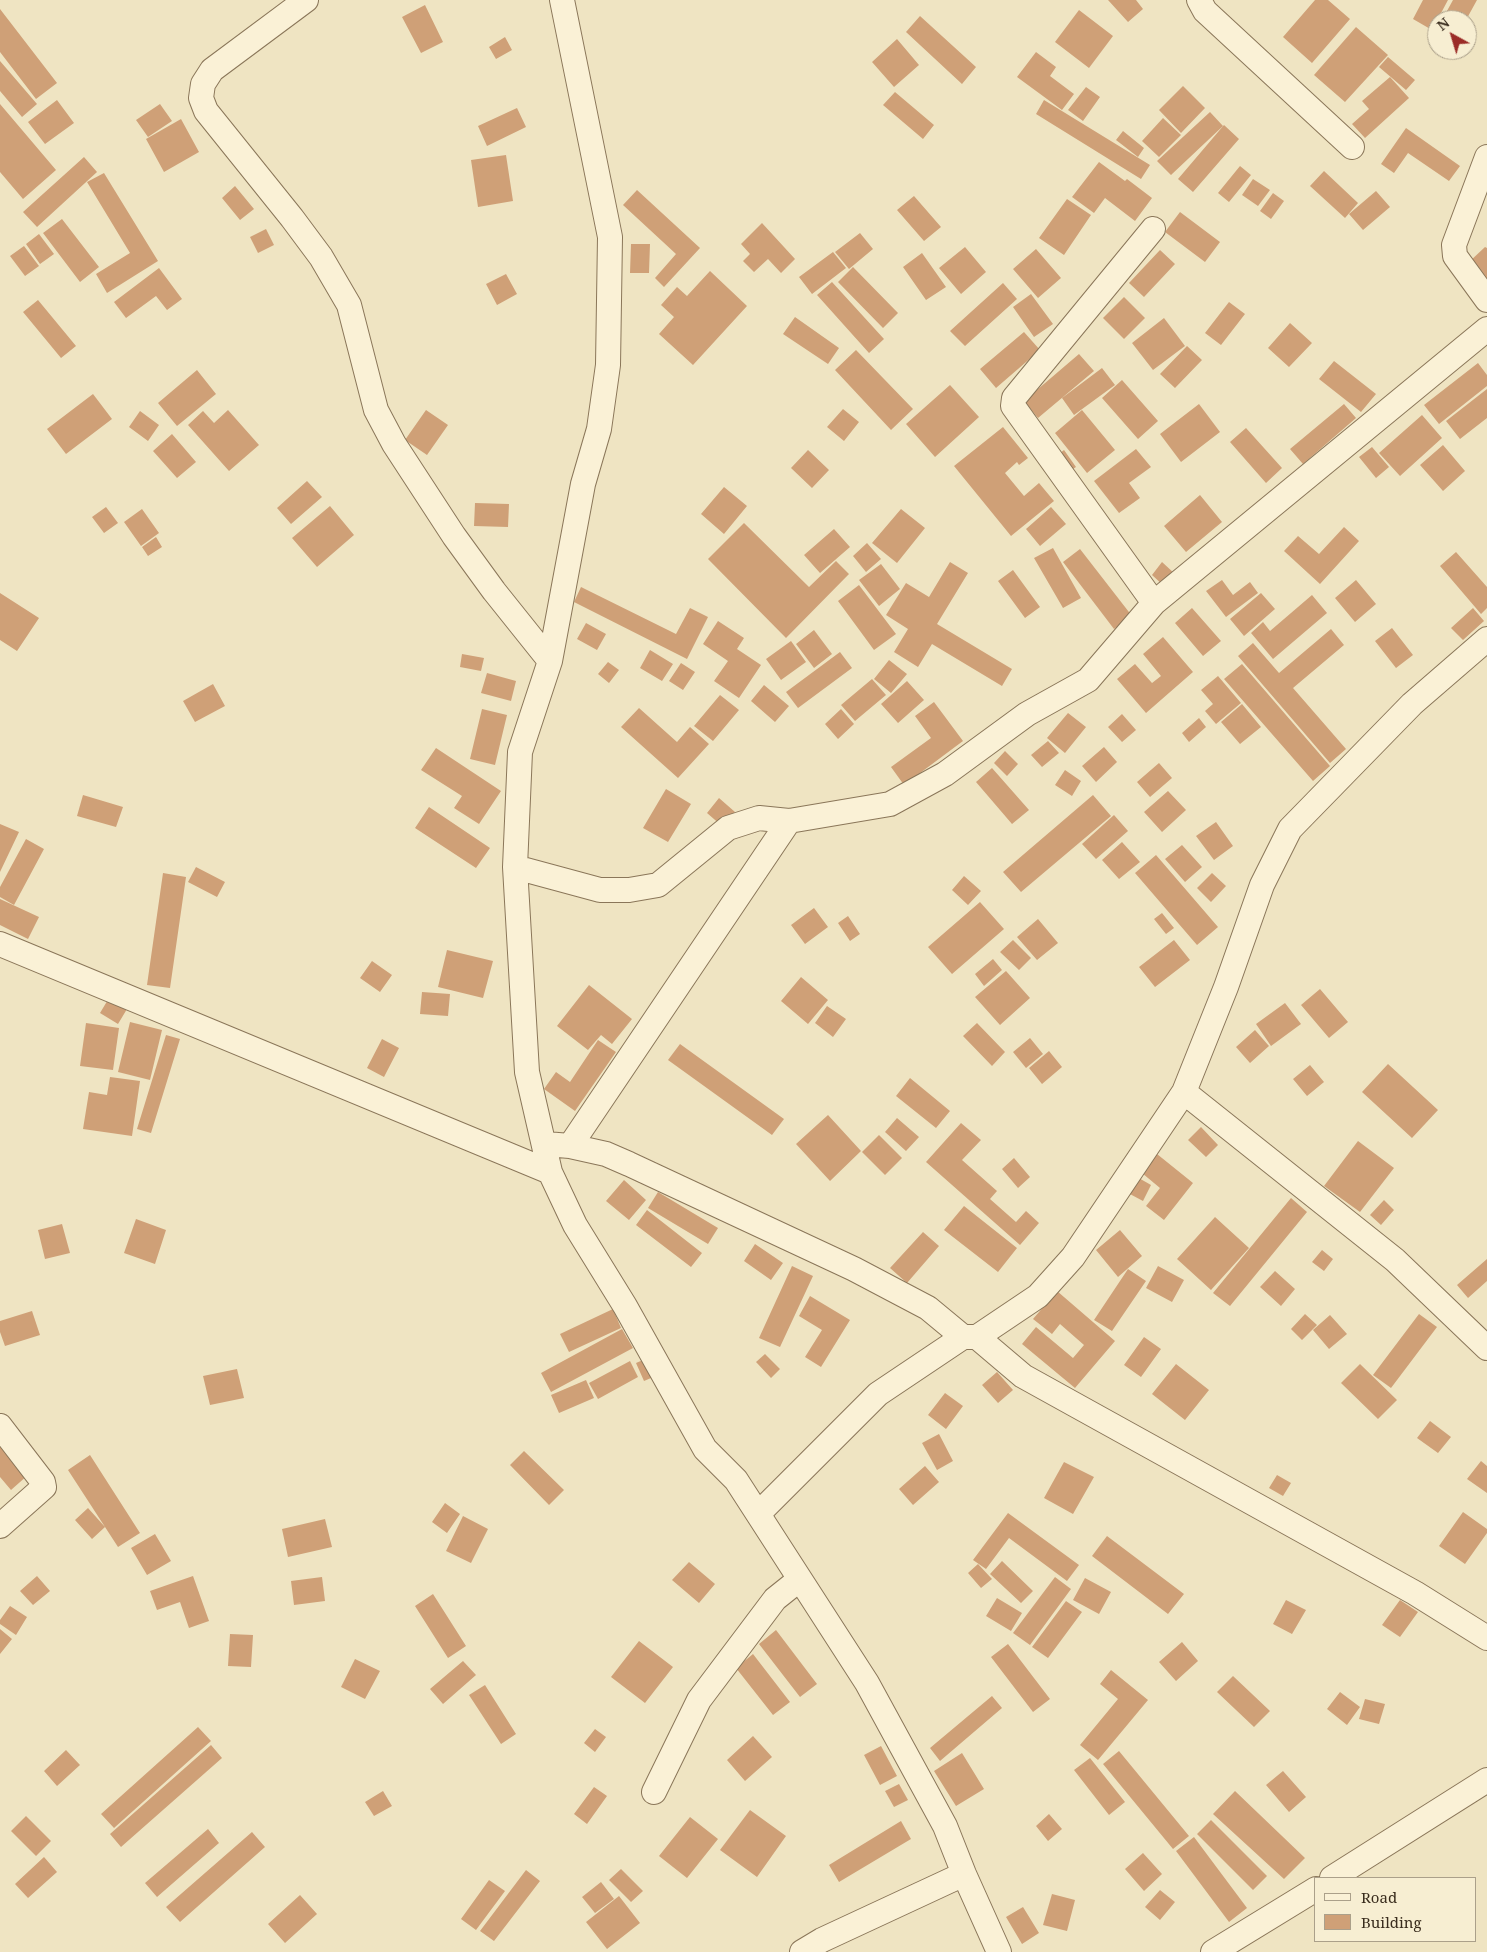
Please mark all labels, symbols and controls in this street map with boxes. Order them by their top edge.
north arrow [1427,10,1477,60]
text: N [1433,13,1453,35]
legend [1314,1877,1477,1942]
text: Road [1361,1887,1397,1907]
text: Building [1361,1912,1422,1932]

